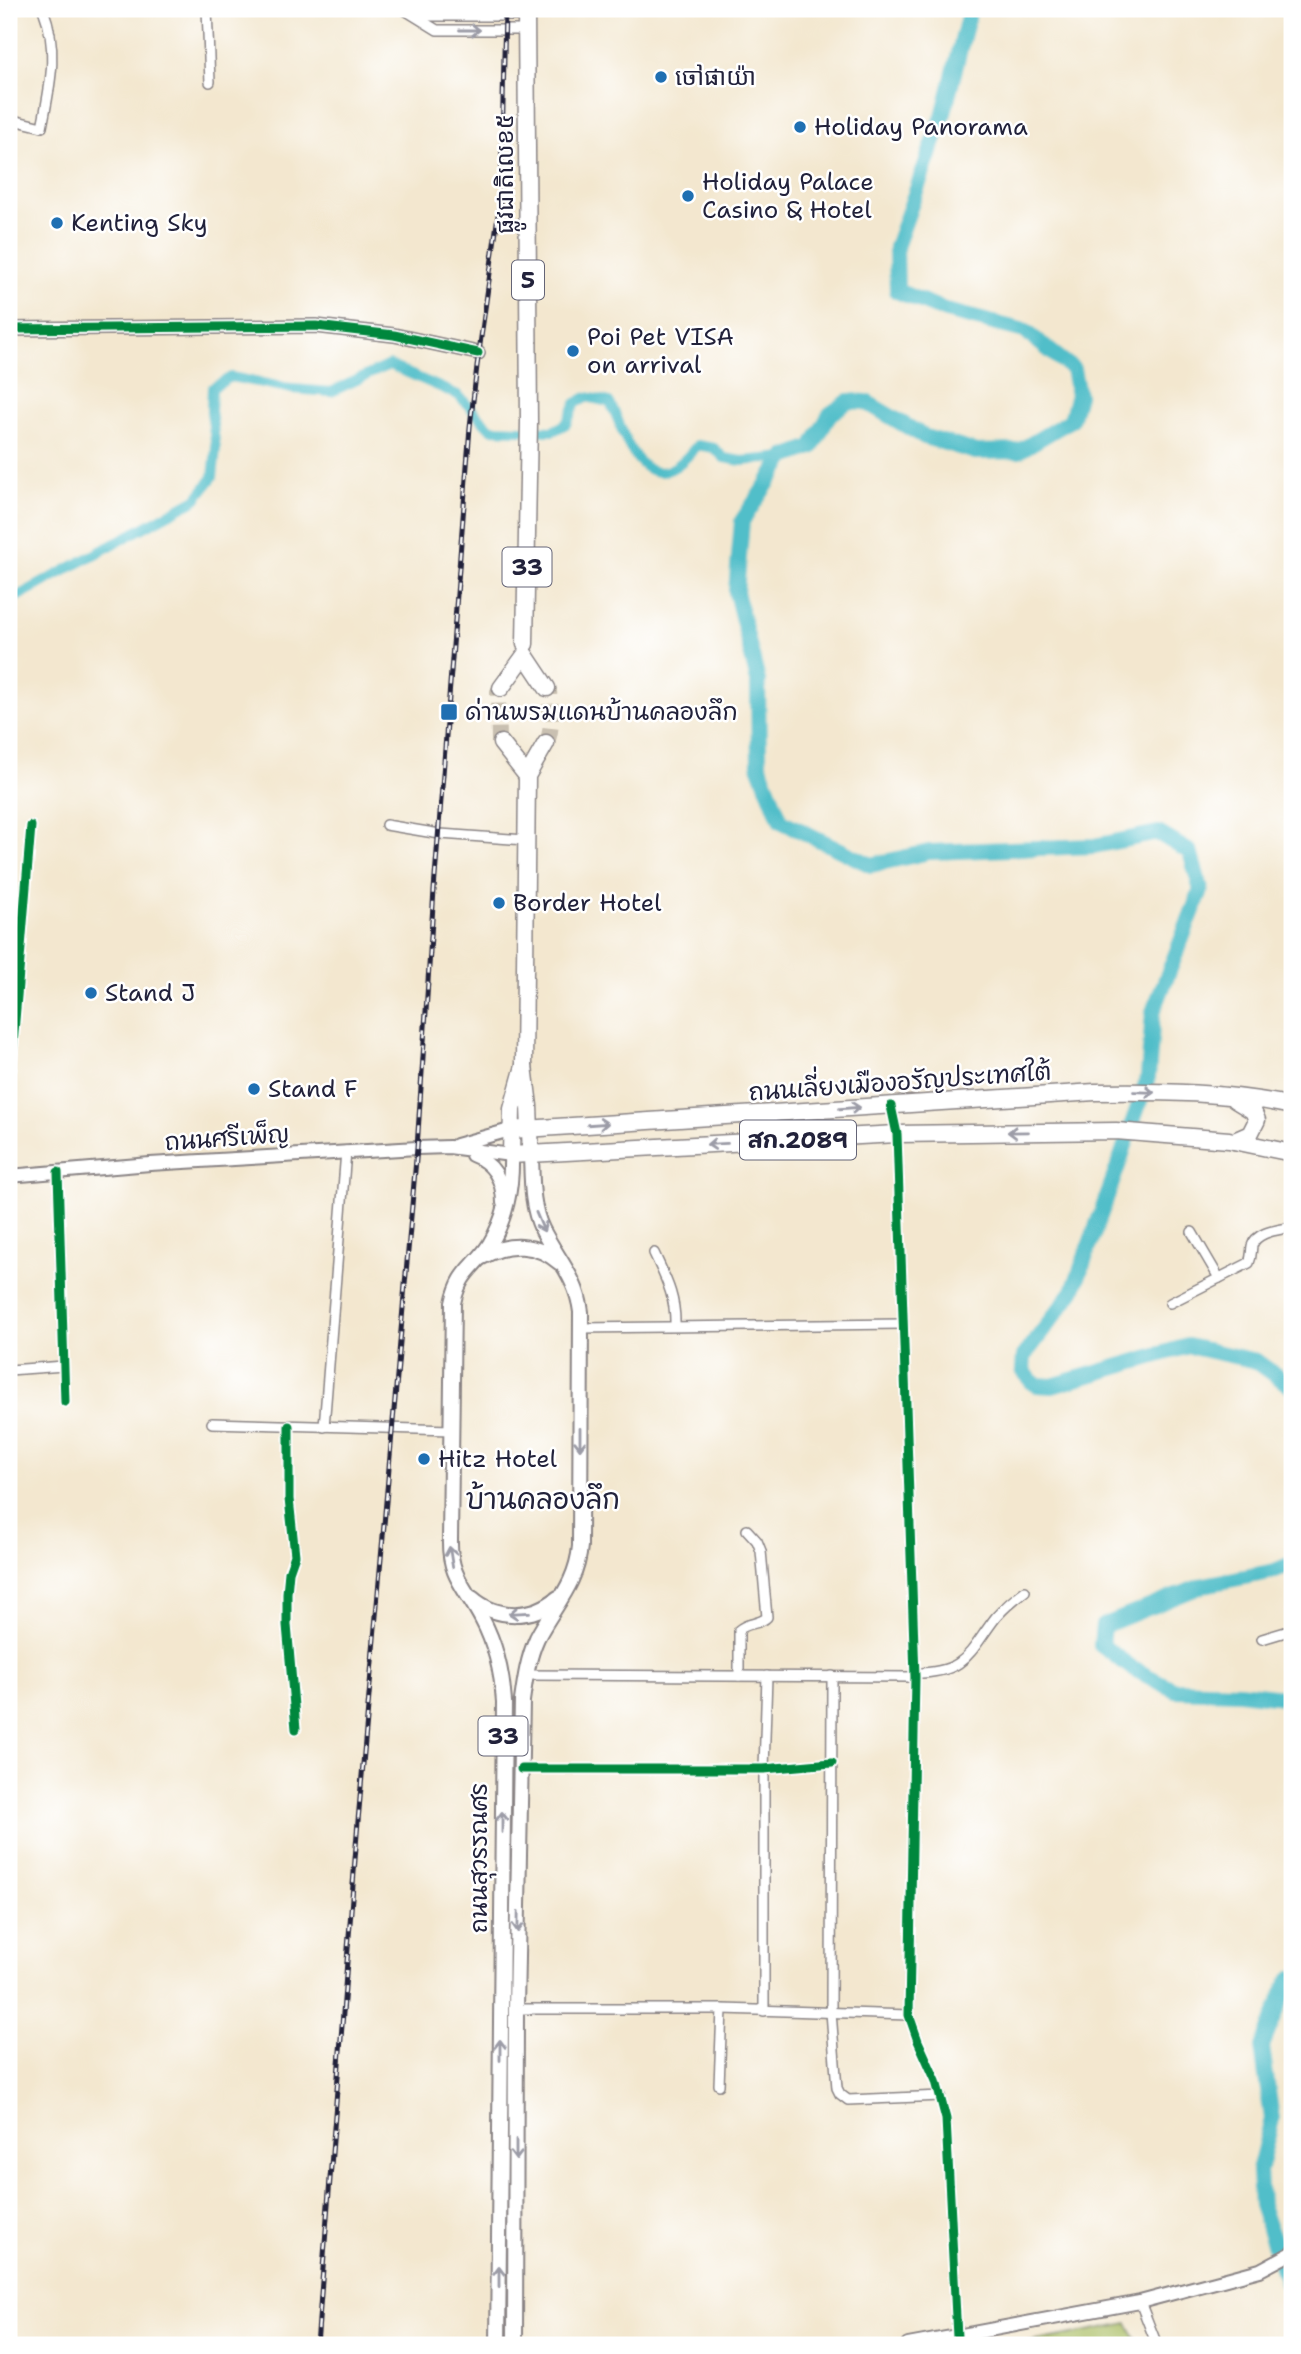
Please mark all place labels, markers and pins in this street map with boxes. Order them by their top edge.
place label: ចៅផាយ៉ា [675,61,756,93]
marker: ចៅផាយ៉ា [653,69,669,85]
place label: Holiday Panorama [814,111,1028,143]
marker: Holiday Panorama [792,119,808,135]
place label: Holiday Palace Casino & Hotel [702,166,874,226]
marker: Holiday Palace Casino & Hotel [680,188,696,204]
place label: Kenting Sky [71,207,208,239]
marker: Kenting Sky [49,215,65,231]
place label: Poi Pet VISA on arrival [587,321,734,381]
marker: Poi Pet VISA on arrival [565,343,581,359]
place label: ด่านพรมแดนบ้านคลองลึก [465,696,738,728]
marker: ด่านพรมแดนบ้านคลองลึก [439,702,459,722]
place label: Border Hotel [513,887,662,919]
marker: Border Hotel [491,895,507,911]
place label: Stand J [105,977,195,1009]
marker: Stand J [83,985,99,1001]
place label: Stand F [268,1073,358,1105]
marker: Stand F [246,1081,262,1097]
place label: Hitz Hotel [438,1443,558,1475]
marker: Hitz Hotel [416,1451,432,1467]

